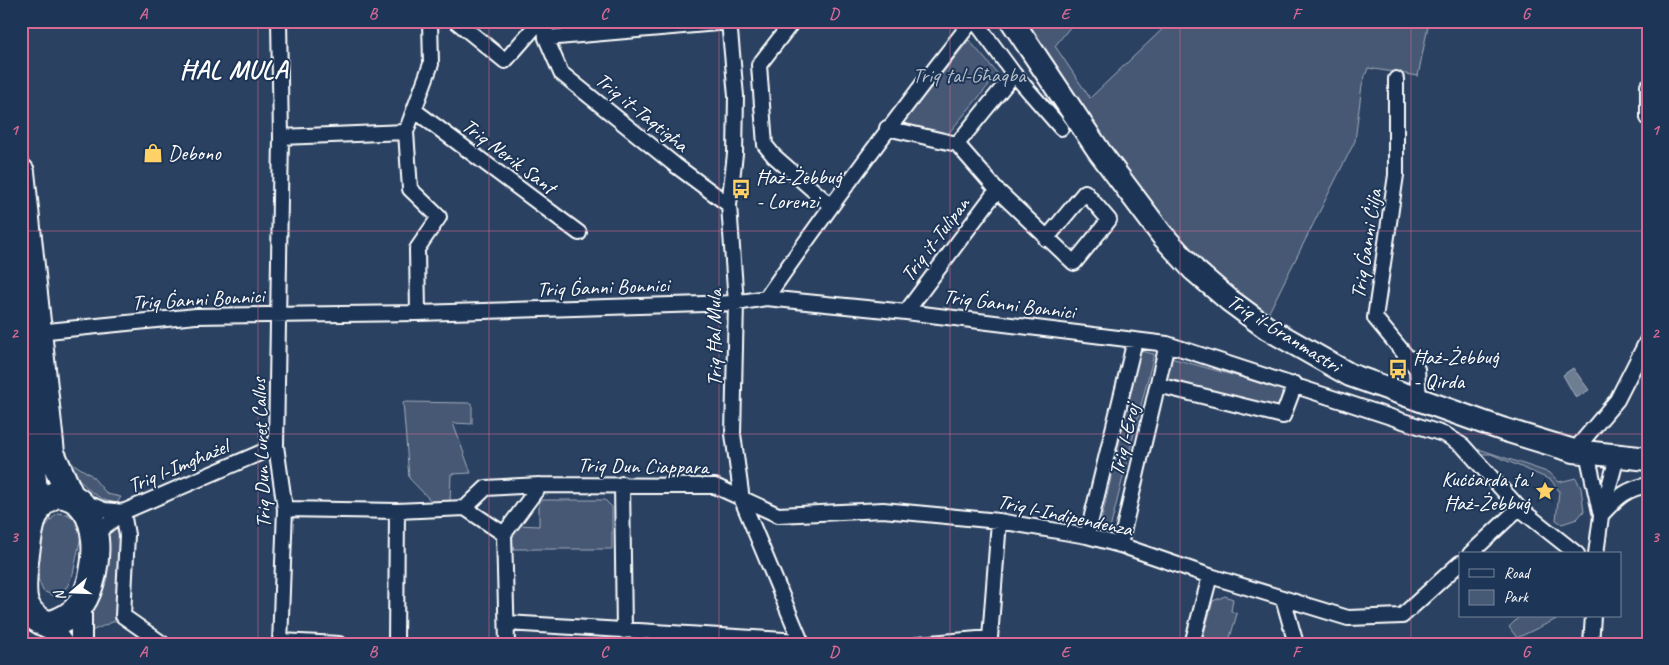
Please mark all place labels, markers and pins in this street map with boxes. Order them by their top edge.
place label: Debono [168,140,222,166]
shop icon: Debono [142,142,164,164]
place label: Ħaż-Żebbuġ - Lorenzi [756,164,843,214]
bus stop icon: Ħaż-Żebbuġ - Lorenzi [730,178,752,200]
place label: Ħaż-Żebbuġ - Qirda [1413,344,1500,394]
bus stop icon: Ħaż-Żebbuġ - Qirda [1387,358,1409,380]
place label: Kuċċarda ta' Ħaż-Żebbuġ [1442,466,1535,516]
place icon: Kuċċarda ta' Ħaż-Żebbuġ [1534,480,1556,502]

